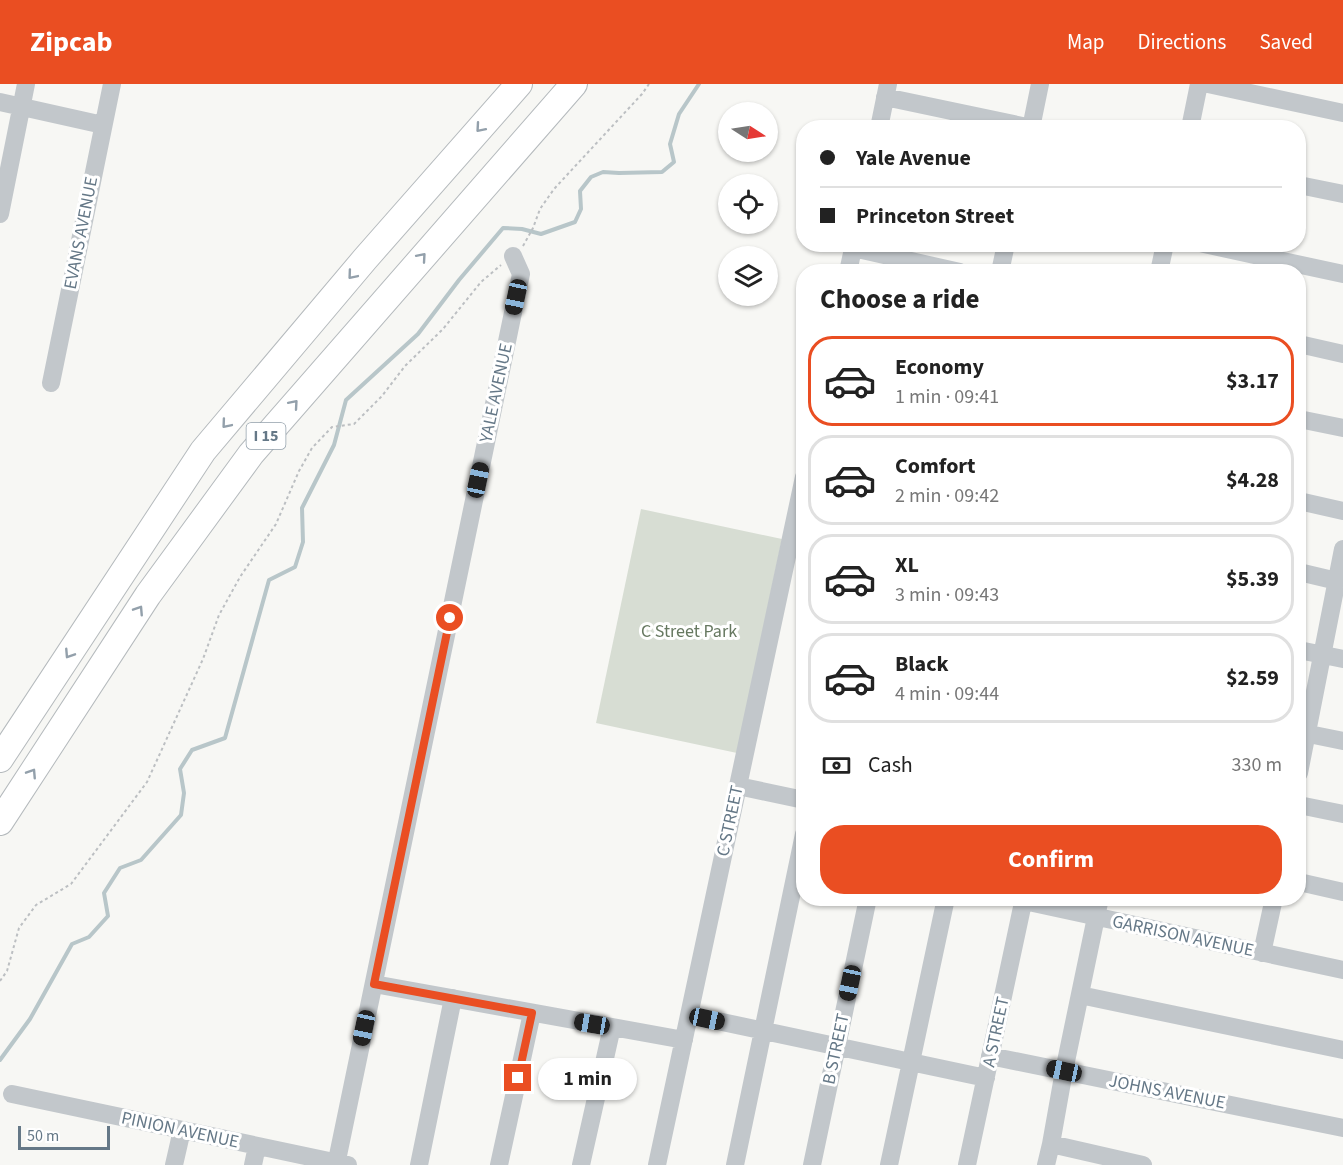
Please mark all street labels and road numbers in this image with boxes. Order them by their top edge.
street label: EVANS AVENUE [58,175,104,291]
street label: YALE AVENUE [473,341,519,446]
road number: I 15 [246,423,286,449]
street label: C STREET [710,783,750,859]
street label: GARRISON AVENUE [1110,909,1256,963]
street label: A STREET [976,994,1016,1069]
street label: B STREET [816,1011,856,1087]
street label: JOHNS AVENUE [1107,1068,1227,1116]
street label: PINION AVENUE [119,1105,241,1155]

